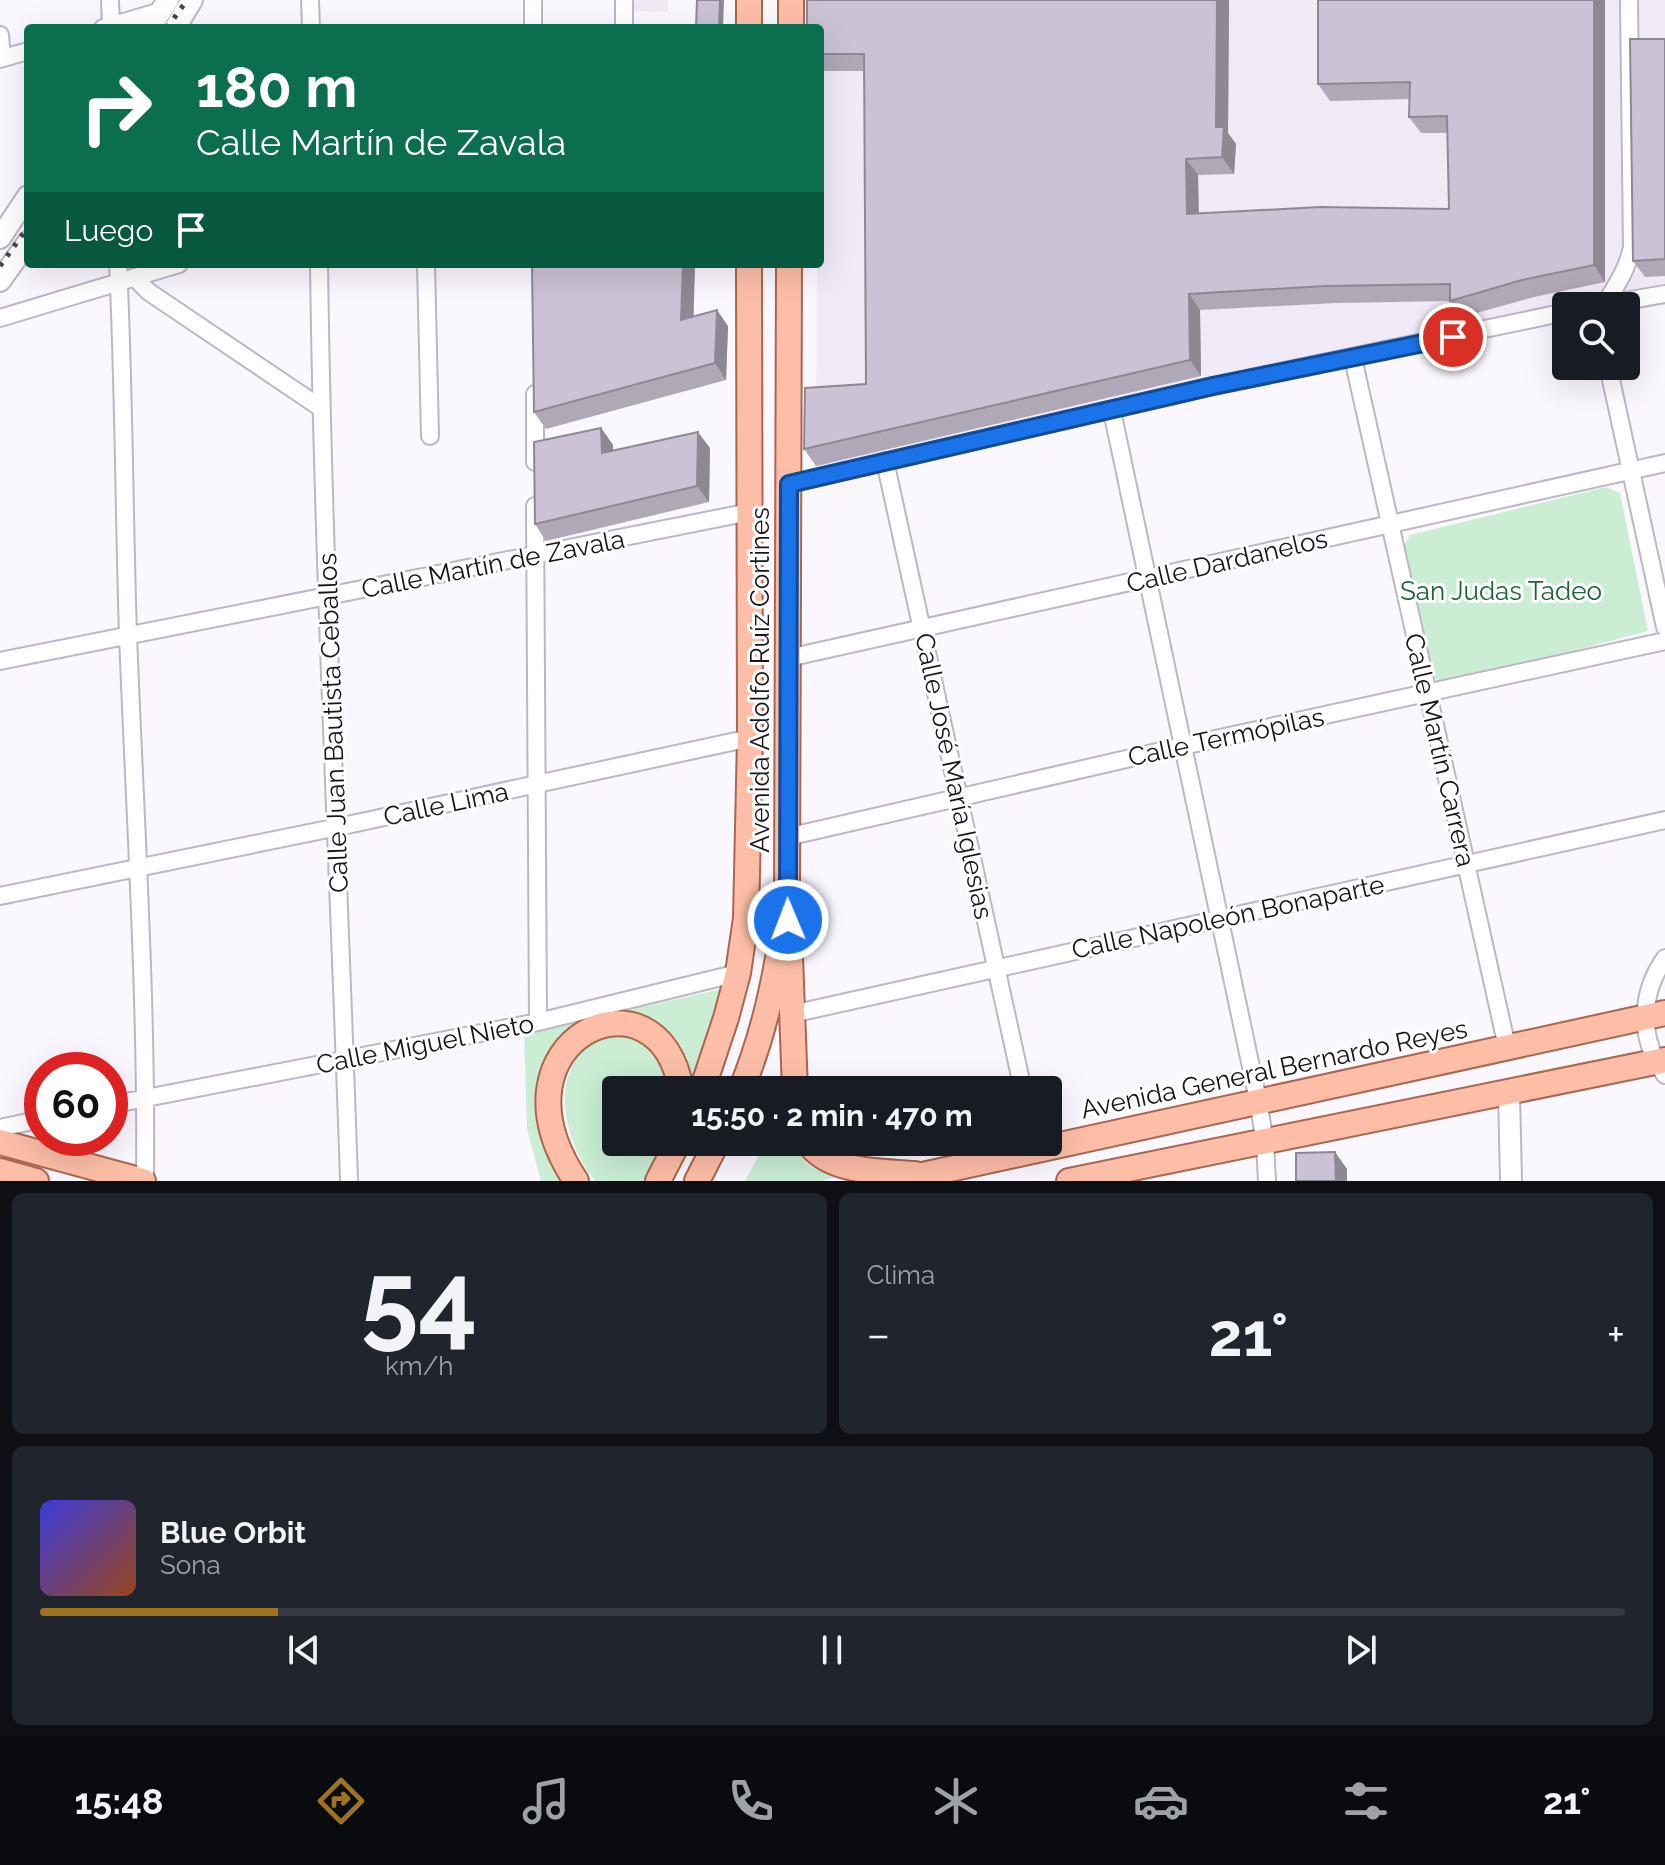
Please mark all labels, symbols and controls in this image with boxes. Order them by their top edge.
text: 180 m [196,54,357,120]
icon: right [64,56,168,160]
text: Calle Martín de Zavala [196,121,566,163]
icon: arrive [169,208,213,252]
text: Luego [64,213,153,248]
map controls [1552,292,1640,380]
button: search [1552,292,1640,380]
pin [1419,303,1487,371]
icon: arrive [1431,315,1475,359]
street label: Avenida Adolfo Ruíz Cortines [745,507,775,853]
street label: Calle Dardanelos [1124,523,1330,599]
street label: Calle Martín de Zavala [359,524,627,604]
street label: Calle Juan Bautista Ceballos [312,553,354,893]
park label: San Judas Tadeo [1400,576,1602,606]
street label: Calle José María Iglesias [909,630,999,922]
street label: Calle Martín Carrera [1399,630,1481,870]
street label: Calle Termópilas [1125,702,1327,772]
street label: Calle Lima [381,776,511,832]
street label: Calle Napoleón Bonaparte [1069,869,1387,965]
position arrow [746,878,830,962]
street label: Calle Miguel Nieto [314,1008,536,1080]
street label: Avenida General Bernardo Reyes [1078,1013,1470,1125]
speed limit sign: 60 [24,1052,128,1156]
text: 15:50 · 2 min · 470 m [691,1098,973,1133]
text: 54 [361,1238,478,1360]
text: Clima [867,1260,935,1290]
text: 21° [1209,1300,1288,1370]
text: − [867,1309,890,1360]
text: + [1607,1309,1625,1360]
text: km/h [385,1351,454,1381]
text: Blue Orbit [160,1515,306,1550]
text: Sona [160,1550,221,1580]
icon: previous [282,1628,326,1672]
icon: pause [810,1628,854,1672]
icon: next [1339,1628,1383,1672]
icon: directions [313,1773,369,1829]
icon: music [518,1773,574,1829]
icon: phone [723,1773,779,1829]
icon: climate [928,1773,984,1829]
icon: car [1133,1773,1189,1829]
icon: filters [1338,1773,1394,1829]
text: 15:48 [75,1780,163,1822]
text: 21° [1543,1780,1590,1822]

